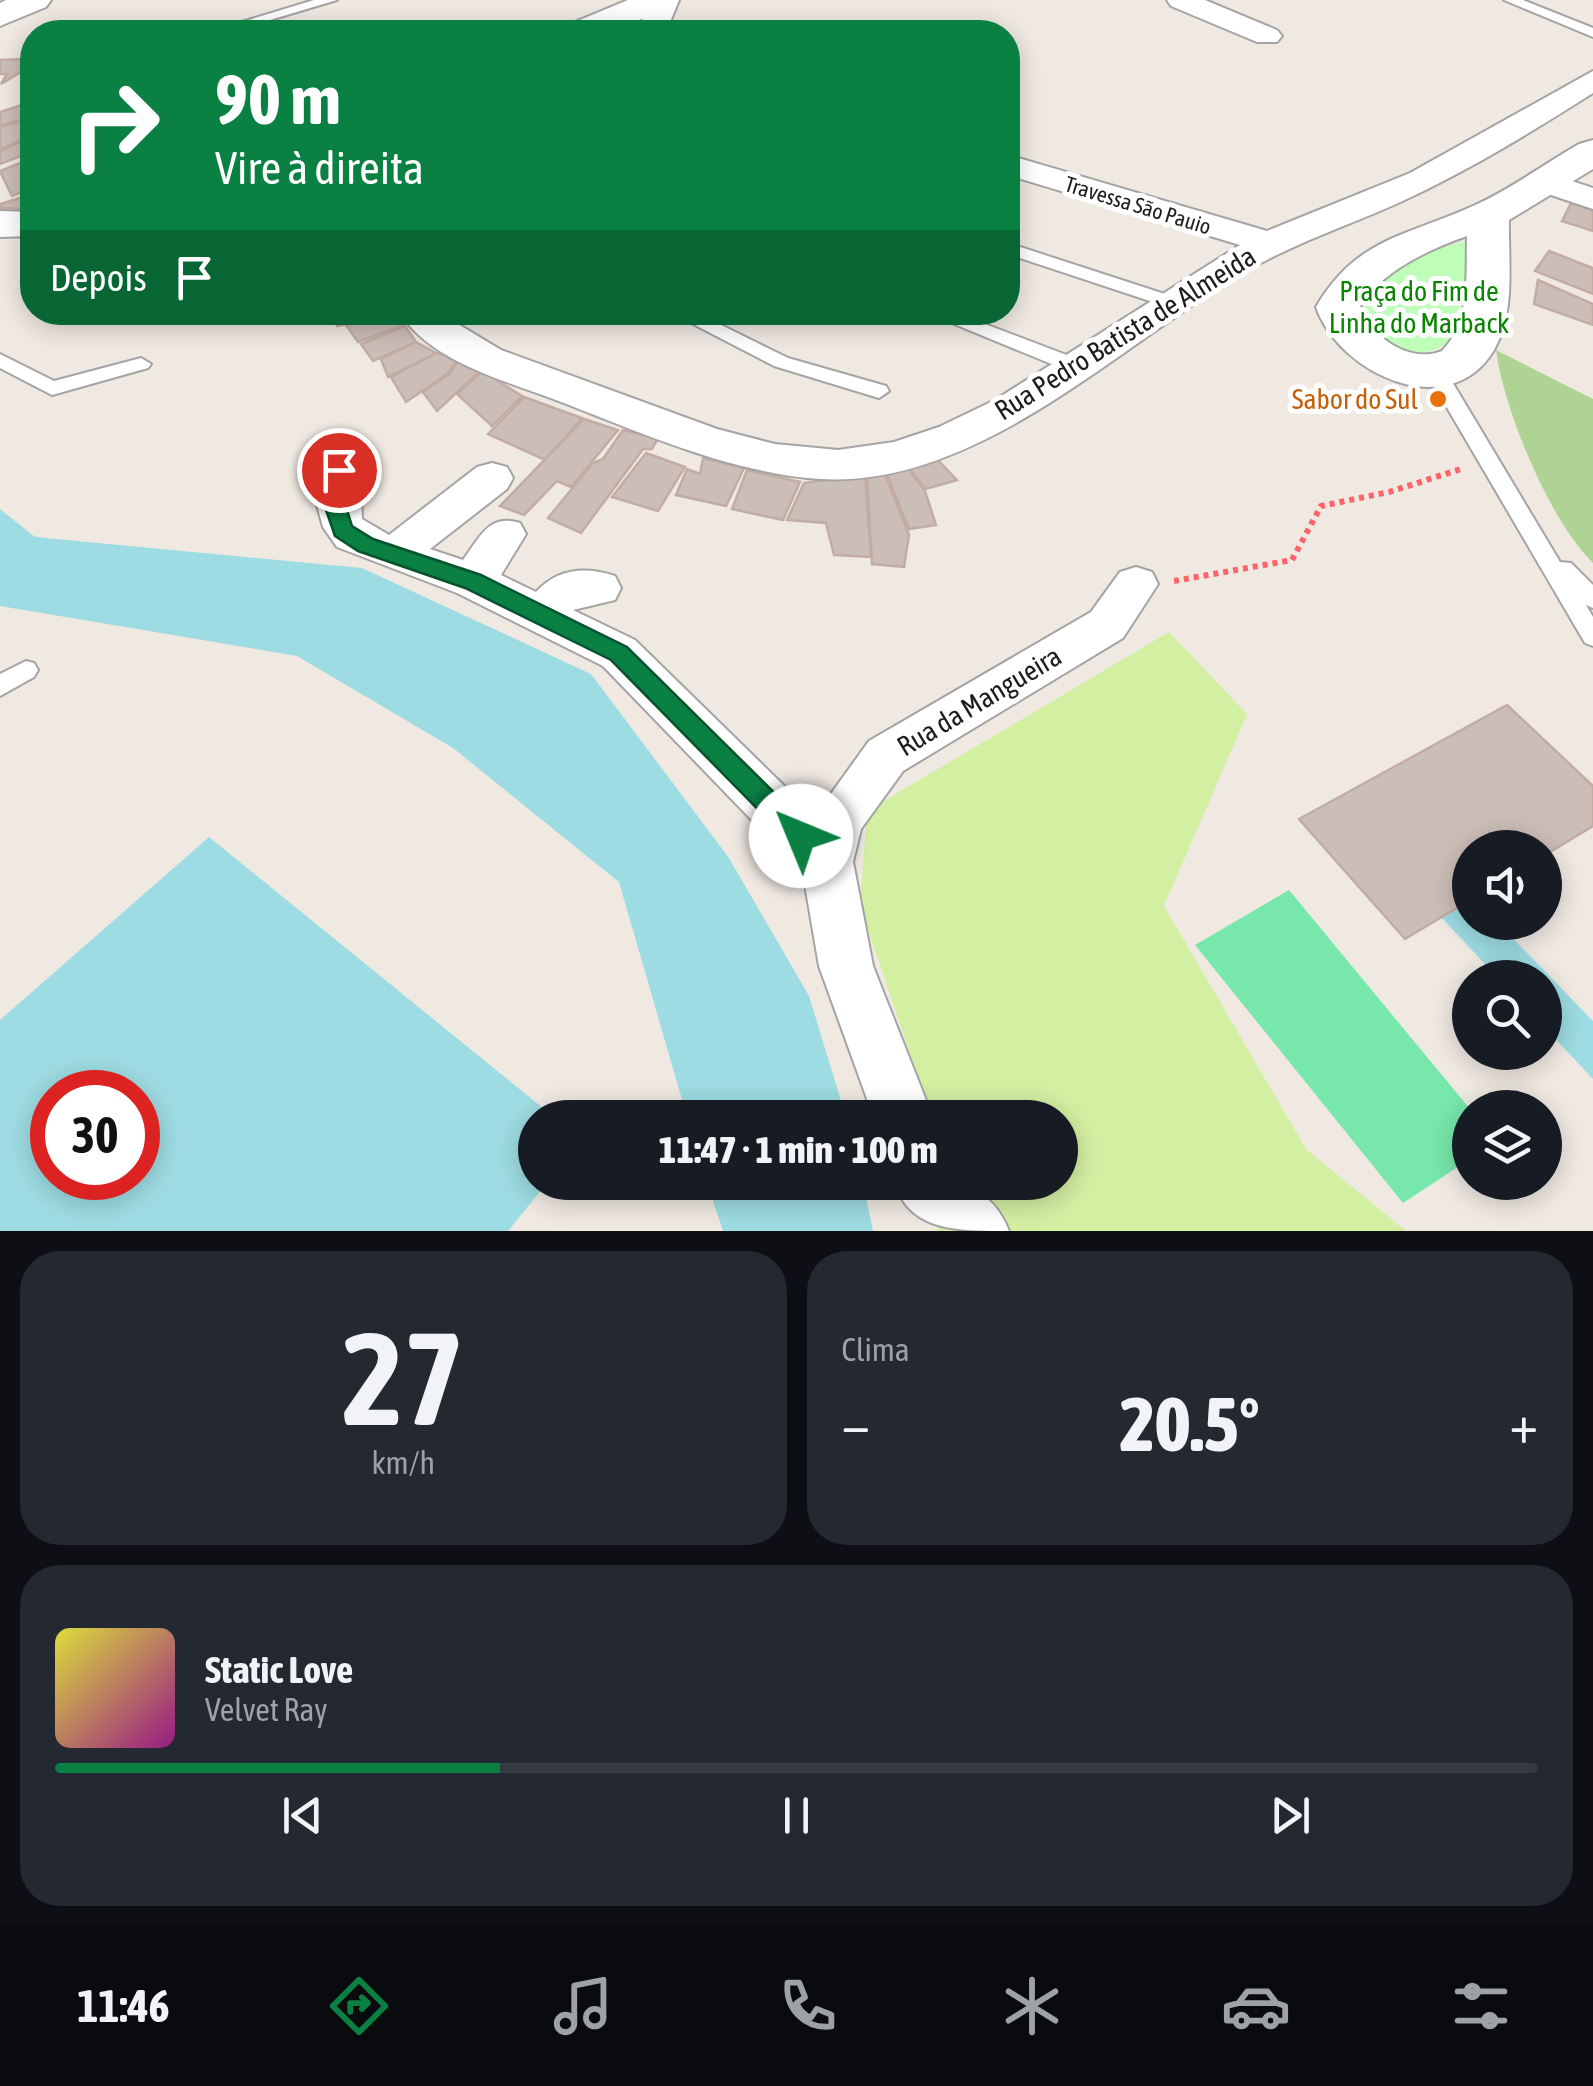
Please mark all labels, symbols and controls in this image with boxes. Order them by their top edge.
text: 90 m [215,59,341,139]
icon: right [50,60,180,190]
text: Vire à direita [215,142,424,194]
street label: Travessa São Pauio [1062,170,1214,240]
street label: Rua Pedro Batista de Almeida [989,240,1261,426]
icon: arrive [167,250,222,305]
text: Depois [50,256,147,299]
park label: Praça do Fim de Linha do Marback [1329,275,1509,339]
place label: Sabor do Sul [1292,383,1419,415]
marker: Sabor do Sul [1427,388,1449,410]
pin [297,428,382,513]
icon: arrive [312,443,367,498]
street label: Rua da Mangueira [891,640,1067,762]
position arrow [749,784,853,888]
map controls [1452,830,1562,1200]
button: sound [1452,830,1562,940]
button: search [1452,960,1562,1070]
speed limit sign: 30 [30,1070,160,1200]
button: layers [1452,1090,1562,1200]
text: 11:47 · 1 min · 100 m [658,1128,938,1171]
text: 27 [342,1304,464,1453]
text: Clima [842,1331,910,1368]
text: 20.5° [1120,1381,1260,1467]
text: − [842,1392,870,1455]
text: + [1509,1392,1538,1455]
text: km/h [372,1444,435,1481]
text: Static Love [205,1648,353,1691]
text: Velvet Ray [205,1691,327,1728]
icon: previous [275,1788,330,1843]
icon: pause [769,1788,824,1843]
icon: next [1263,1788,1318,1843]
icon: directions [324,1971,394,2041]
icon: music [548,1971,618,2041]
icon: phone [773,1971,843,2041]
icon: climate [997,1971,1067,2041]
icon: car [1221,1971,1291,2041]
icon: filters [1446,1971,1516,2041]
text: 11:46 [77,1980,170,2032]

